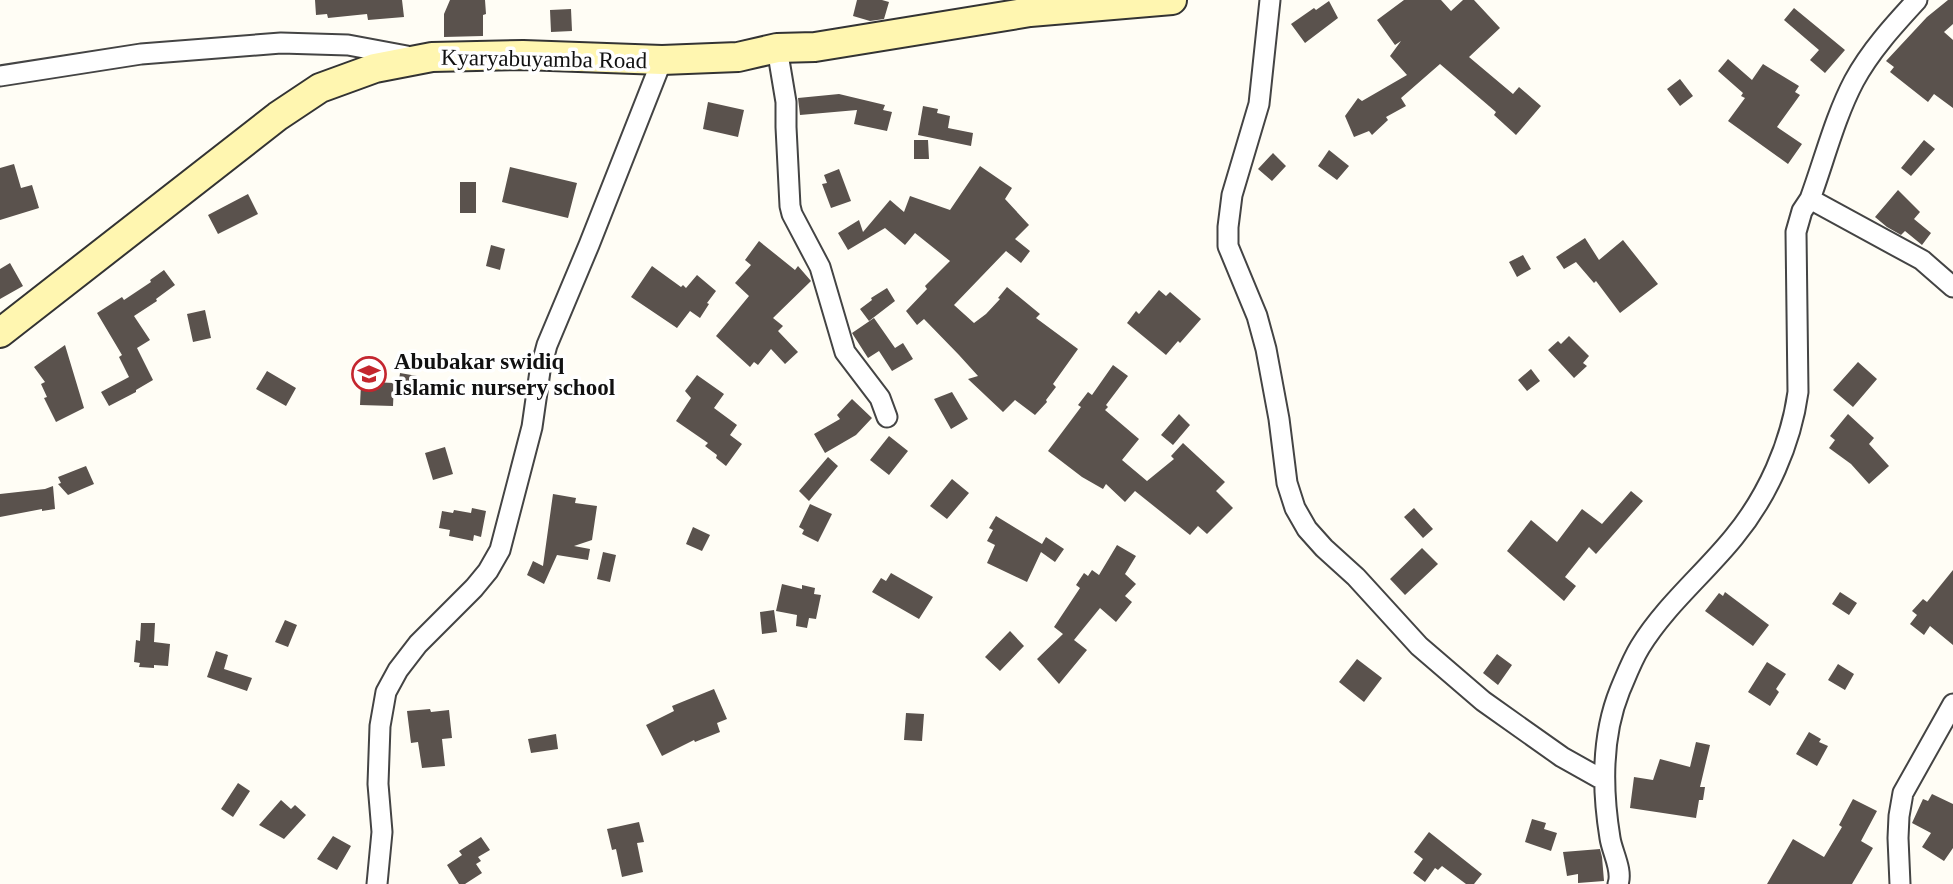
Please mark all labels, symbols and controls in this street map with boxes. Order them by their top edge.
street label: Kyaryabuyamba Road [441,45,648,73]
place label: Abubakar swidiq Islamic nursery school [394,349,615,400]
school or university icon: Abubakar swidiq Islamic nursery school [350,355,388,393]

